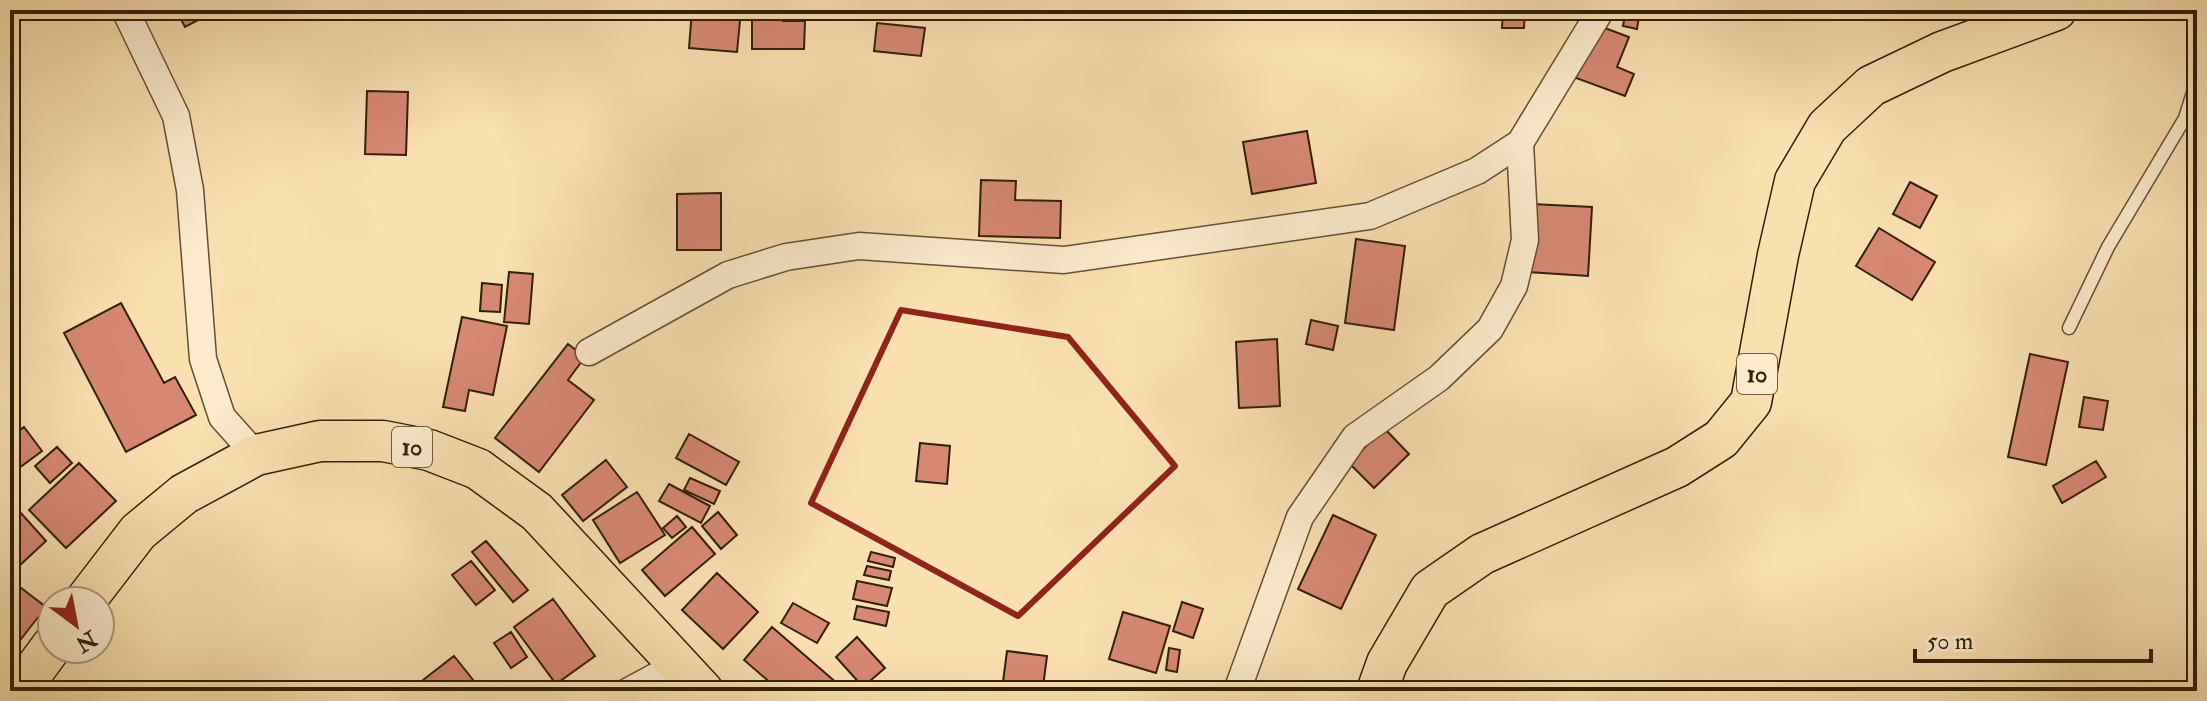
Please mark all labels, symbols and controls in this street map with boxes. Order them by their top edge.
road number: 10 [1737,354,1777,394]
road number: 10 [392,427,432,467]
north arrow [36,585,116,665]
scale bar [1915,613,2151,663]
text: N [70,623,103,658]
text: 50 m [1927,626,1974,657]

